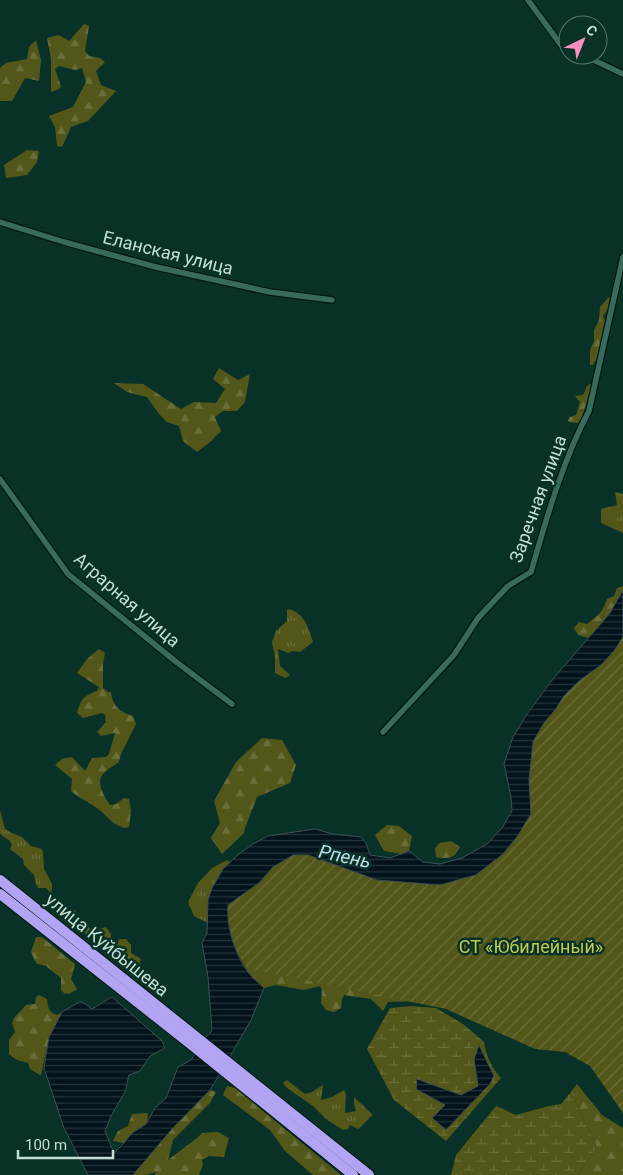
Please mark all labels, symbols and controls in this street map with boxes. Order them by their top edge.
north arrow [558,15,608,65]
text: С [583,22,601,39]
street label: Еланская улица [101,226,235,279]
street label: Заречная улица [505,432,570,565]
street label: Аграрная улица [70,548,184,651]
water label: Рпень [317,840,373,873]
street label: улица Куйбышева [42,889,173,1001]
park label: СТ «Юбилейный» [459,936,603,957]
scale bar [18,1128,112,1160]
text: 100 m [25,1136,67,1154]

